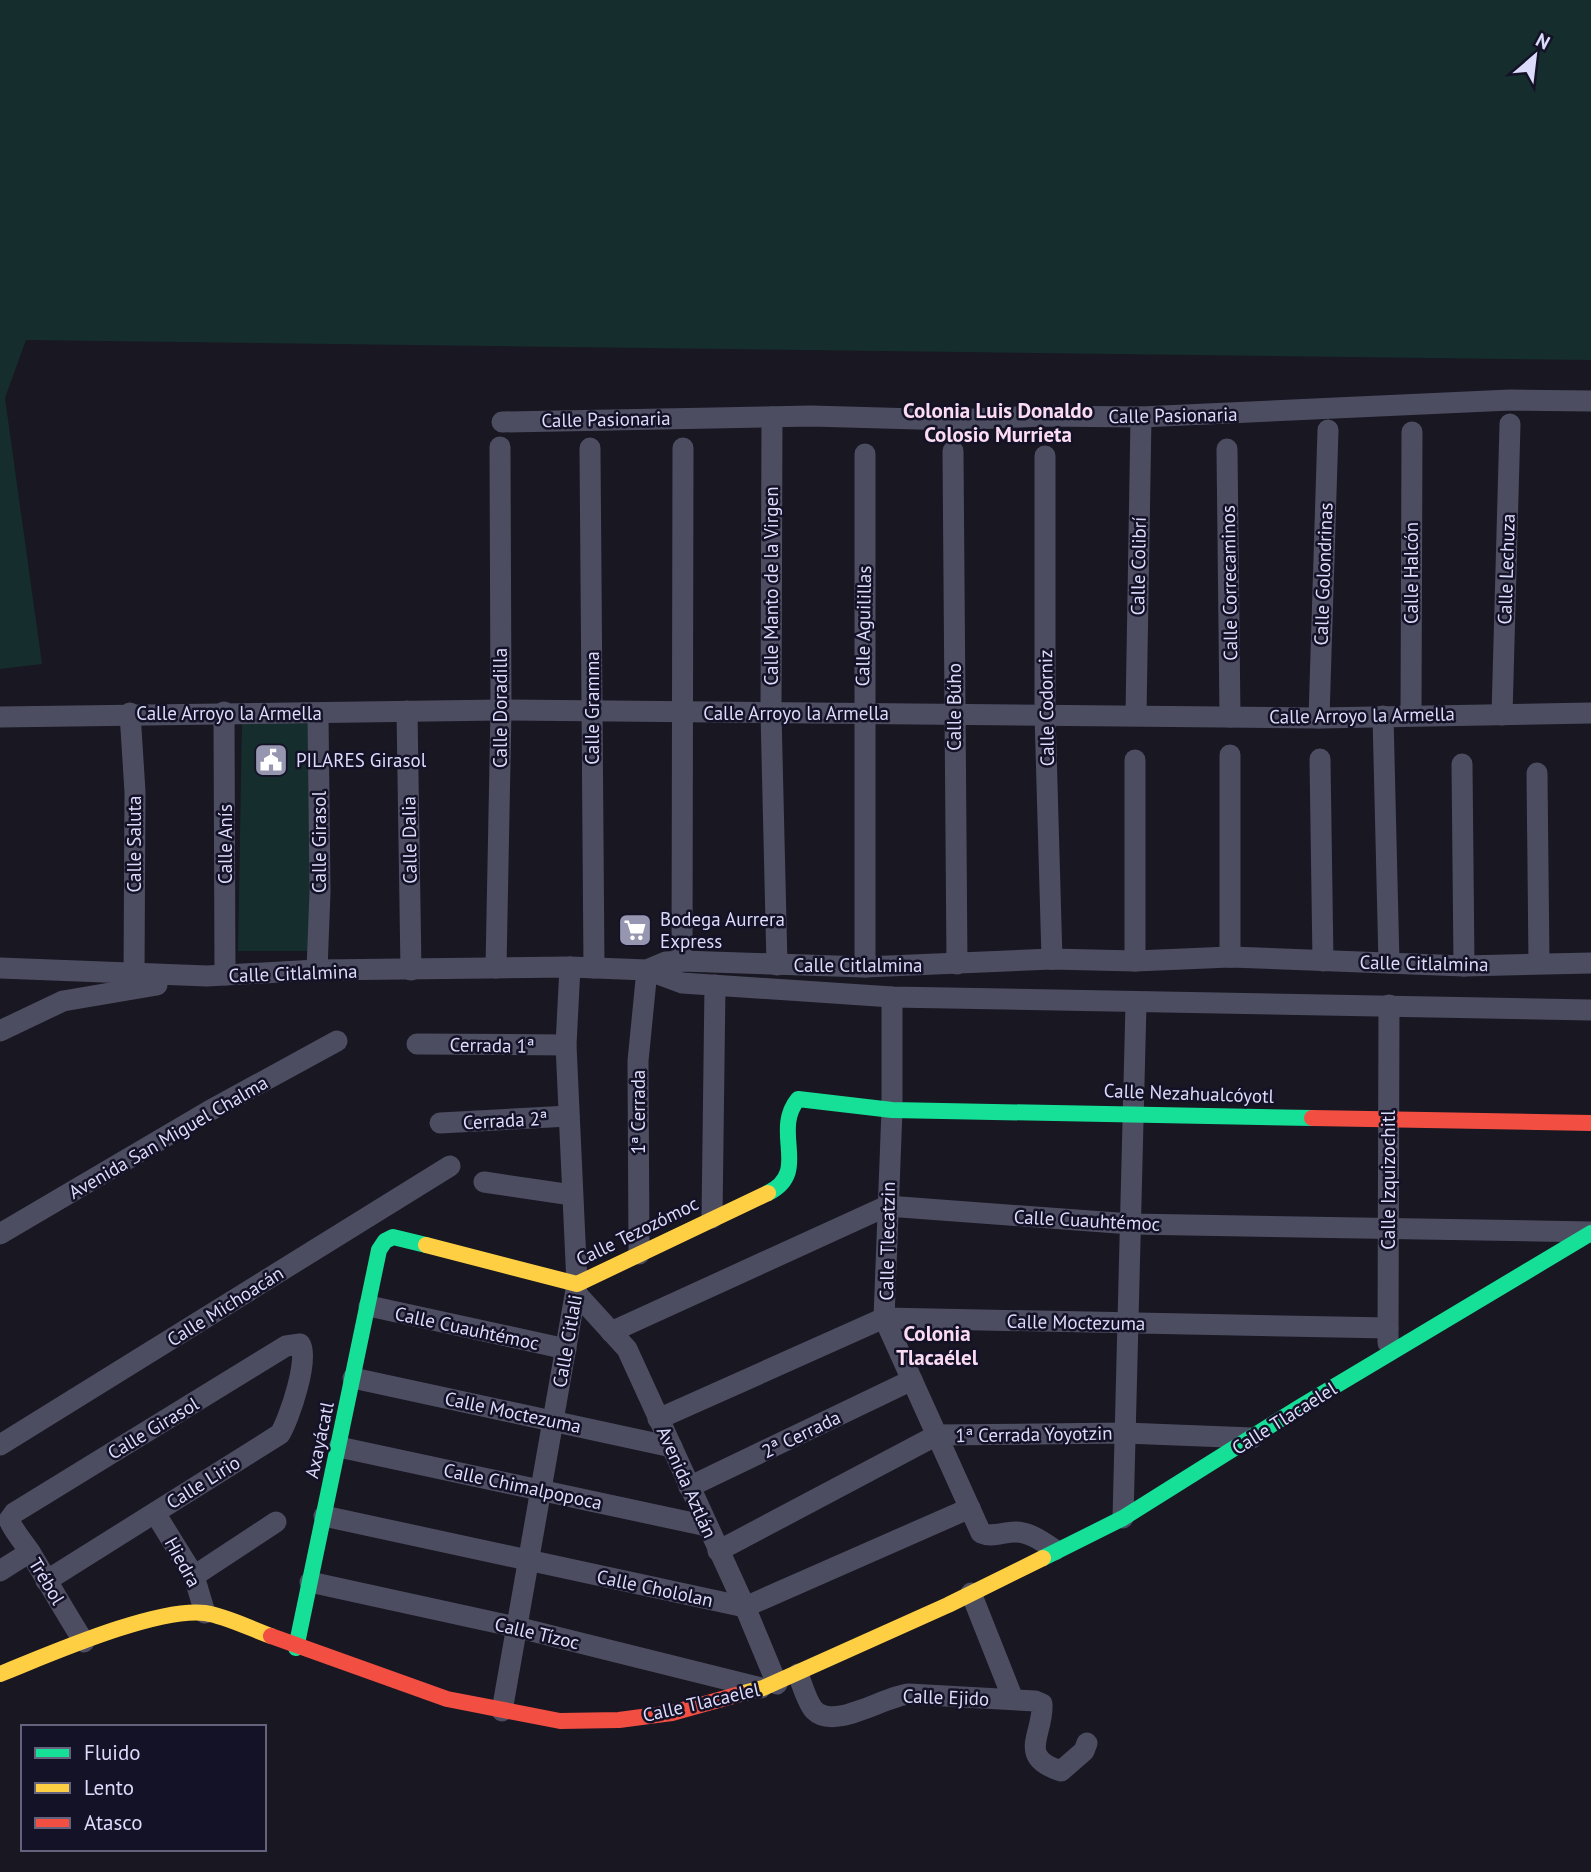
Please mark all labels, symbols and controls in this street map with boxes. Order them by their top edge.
north arrow [1500,21,1570,91]
text: N [1532,27,1554,55]
district label: Colonia Luis Donaldo Colosio Murrieta [903,397,1093,448]
street label: Calle Pasionaria [1108,402,1238,428]
street label: Calle Pasionaria [541,406,671,432]
street label: Calle Manto de la Virgen [759,486,783,686]
street label: Calle Golondrinas [1309,502,1337,646]
street label: Calle Correcaminos [1216,505,1242,661]
street label: Calle Lechuza [1492,513,1520,625]
street label: Calle Colibrí [1125,517,1151,615]
street label: Calle Halcón [1399,522,1423,624]
street label: Calle Aguilillas [850,565,876,687]
street label: Calle Doradilla [488,648,512,768]
street label: Calle Codorniz [1033,649,1059,767]
street label: Calle Gramma [580,651,604,765]
street label: Calle Búho [942,663,966,751]
street label: Calle Arroyo la Armella [136,701,322,725]
street label: Calle Arroyo la Armella [703,701,889,725]
street label: Calle Arroyo la Armella [1269,701,1455,729]
public building icon: PILARES Girasol [252,741,290,779]
place label: PILARES Girasol [296,748,427,772]
street label: Calle Girasol [307,790,331,893]
street label: Calle Saluta [122,796,146,892]
street label: Calle Dalia [396,796,422,884]
street label: Calle Anís [213,804,237,884]
place label: Bodega Aurrera Express [660,907,785,953]
supermarket icon: Bodega Aurrera Express [616,911,654,949]
street label: Calle Citlalmina [1359,950,1489,976]
street label: Calle Citlalmina [793,953,923,977]
street label: Calle Citlalmina [228,959,358,987]
street label: Cerrada 1ª [450,1032,534,1058]
street label: Avenida San Miguel Chalma [64,1070,272,1204]
street label: 1ª Cerrada [626,1070,650,1154]
street label: Calle Nezahualcóyotl [1103,1078,1275,1108]
street label: Cerrada 2ª [462,1106,548,1134]
street label: Calle Izquizochitl [1376,1110,1400,1250]
street label: Calle Tlecatzin [874,1181,900,1301]
street label: Calle Tezozómoc [572,1191,702,1271]
street label: Calle Cuauhtémoc [1013,1204,1161,1236]
street label: Calle Michoacán [162,1261,288,1351]
street label: Calle Citlali [547,1293,587,1389]
street label: Calle Cuauhtémoc [393,1301,541,1355]
street label: Calle Moctezuma [1006,1309,1146,1335]
district label: Colonia Tlacaélel [896,1320,979,1371]
street label: Calle Tlacaelel [1227,1376,1341,1460]
street label: Calle Moctezuma [443,1386,583,1438]
street label: Calle Girasol [103,1391,203,1465]
street label: Axayácatl [299,1399,339,1481]
street label: 2ª Cerrada [758,1405,844,1463]
street label: 1ª Cerrada Yoyotzin [955,1421,1113,1447]
street label: Avenida Aztlán [652,1422,722,1542]
street label: Calle Lirio [162,1450,244,1514]
street label: Calle Chimalpopoca [442,1457,604,1515]
street label: Hiedra [160,1533,206,1591]
street label: Trébol [24,1553,71,1609]
street label: Calle Chololan [595,1564,715,1612]
street label: Calle Tízoc [492,1612,582,1654]
street label: Calle Tlacaelel [640,1677,762,1727]
street label: Calle Ejido [902,1683,990,1711]
legend [21,1725,266,1851]
text: Fluido [84,1739,141,1766]
text: Lento [84,1774,134,1801]
text: Atasco [84,1809,143,1836]

